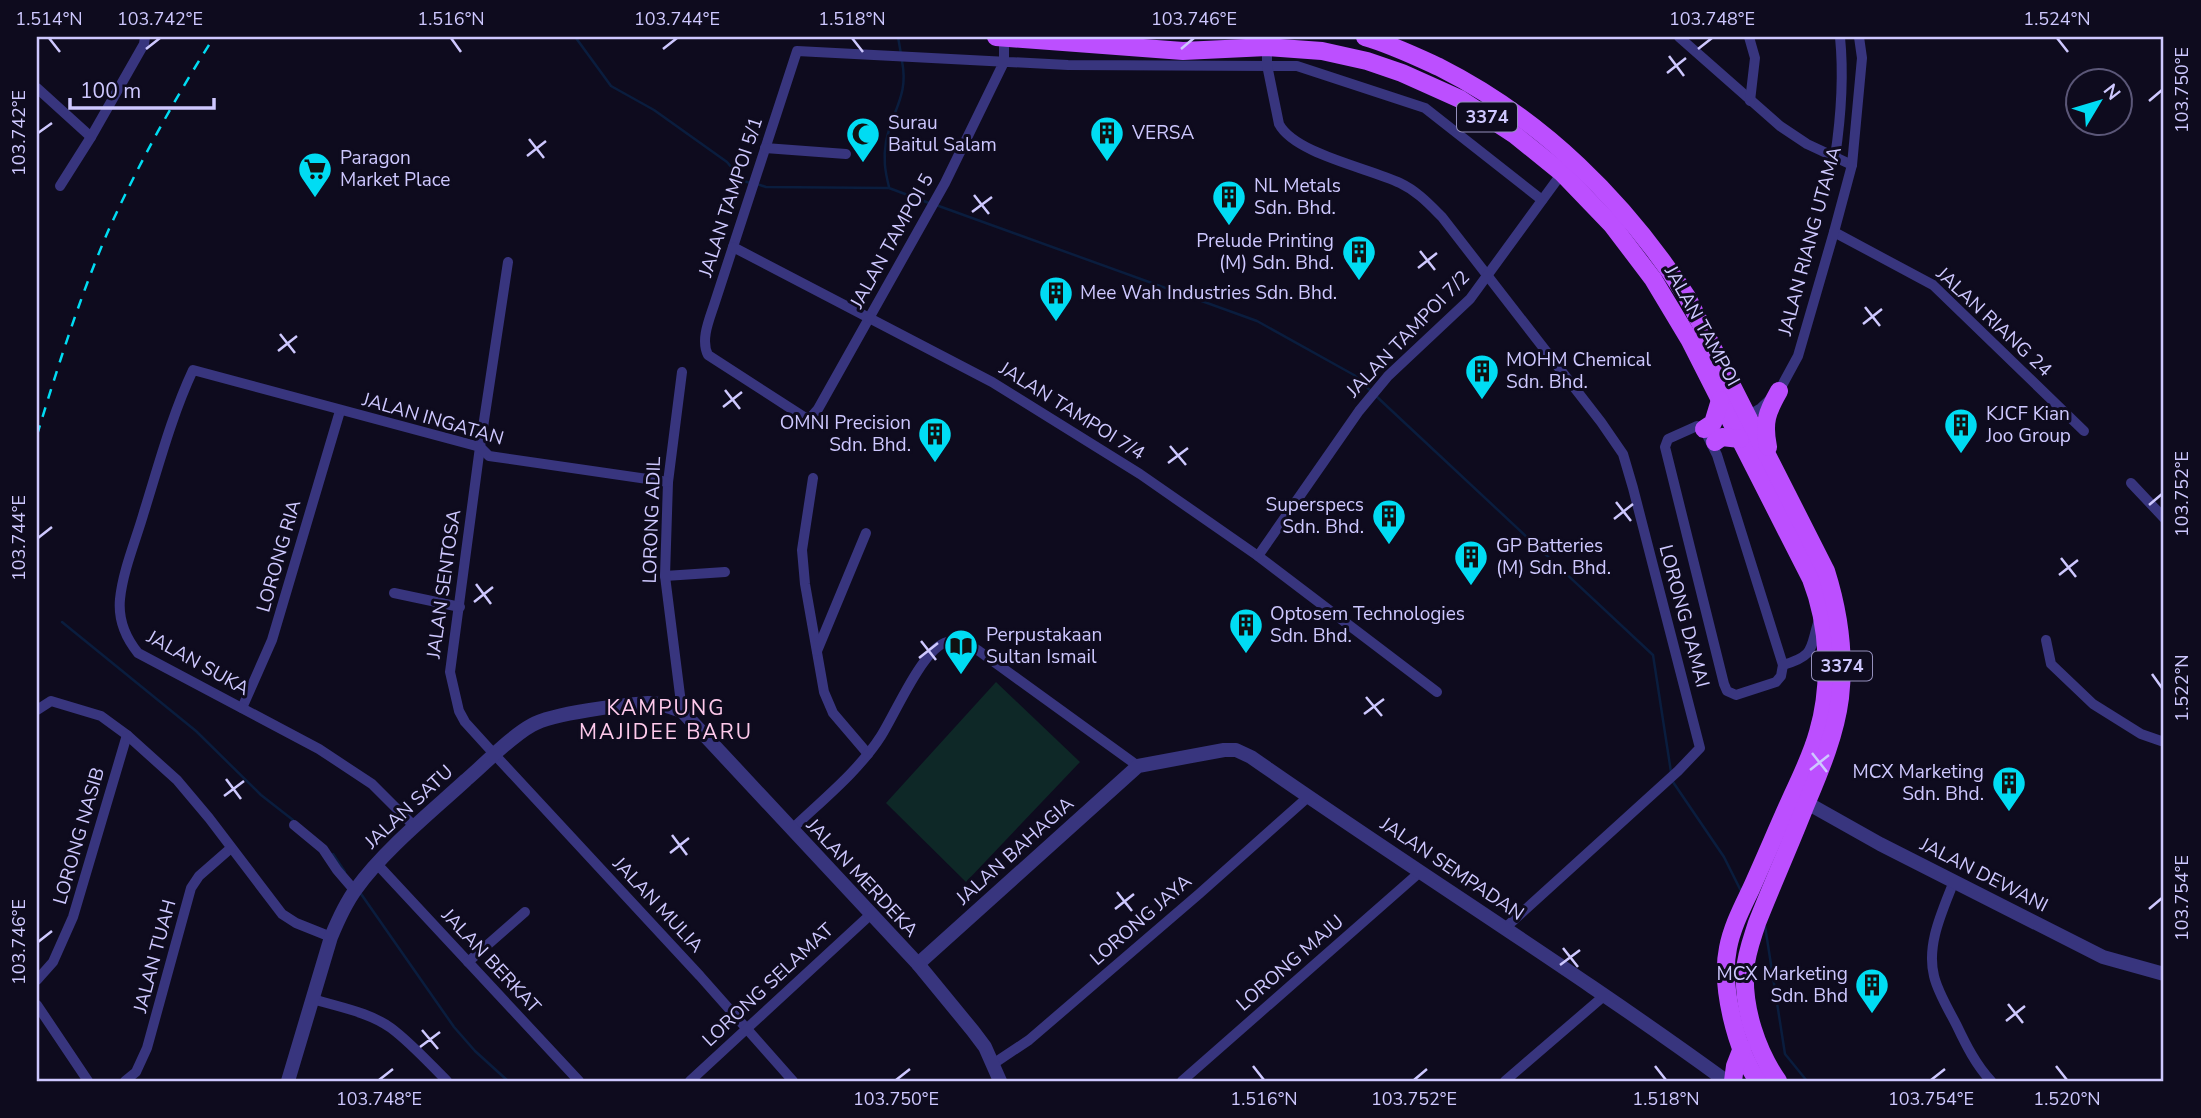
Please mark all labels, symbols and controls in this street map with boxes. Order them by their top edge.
text: 1.514°N [15,7,83,31]
text: 103.742°E [117,7,203,31]
text: 1.516°N [417,7,485,31]
text: 103.744°E [634,7,720,31]
text: 1.518°N [818,7,886,31]
text: 103.746°E [1151,7,1237,31]
text: 103.748°E [1669,7,1755,31]
text: 1.524°N [2023,7,2091,31]
text: 103.750°E [2170,47,2194,133]
scale bar [70,66,214,110]
north arrow [2064,66,2134,136]
text: 100 m [80,77,141,105]
text: N [2097,79,2126,106]
text: 103.742°E [7,90,31,176]
road number: 3374 [1457,103,1517,132]
place label: Surau Baitul Salam [888,110,997,158]
street label: JALAN TAMPOI 5/1 [692,113,769,281]
building icon: VERSA [1088,114,1126,163]
mosque icon: Surau Baitul Salam [844,115,882,164]
place label: VERSA [1131,120,1195,146]
street label: JALAN RIANG UTAMA [1772,143,1848,339]
place label: Paragon Market Place [340,145,450,193]
supermarket icon: Paragon Market Place [296,150,334,199]
street label: JALAN TAMPOI 5 [844,169,940,314]
place label: NL Metals Sdn. Bhd. [1254,173,1341,221]
building icon: NL Metals Sdn. Bhd. [1210,178,1248,227]
place label: Prelude Printing (M) Sdn. Bhd. [1196,228,1334,276]
building icon: Prelude Printing (M) Sdn. Bhd. [1340,233,1378,282]
street label: JALAN TAMPOI [1658,260,1746,391]
street label: JALAN RIANG 24 [1930,261,2058,383]
street label: JALAN TAMPOI 7/2 [1340,265,1475,404]
building icon: Mee Wah Industries Sdn. Bhd. [1037,274,1075,323]
place label: Mee Wah Industries Sdn. Bhd. [1080,280,1337,306]
place label: MOHM Chemical Sdn. Bhd. [1506,347,1652,395]
building icon: MOHM Chemical Sdn. Bhd. [1463,352,1501,401]
street label: JALAN TAMPOI 7/4 [993,355,1150,466]
street label: JALAN INGATAN [358,386,507,452]
place label: KJCF Kian Joo Group [1985,401,2071,449]
building icon: KJCF Kian Joo Group [1942,406,1980,455]
place label: OMNI Precision Sdn. Bhd. [780,410,911,458]
building icon: OMNI Precision Sdn. Bhd. [916,415,954,464]
text: 103.752°E [2170,451,2194,537]
street label: LORONG ADIL [637,455,667,584]
place label: Superspecs Sdn. Bhd. [1266,492,1364,540]
text: 103.744°E [7,495,31,581]
street label: LORONG RIA [251,497,307,615]
building icon: Superspecs Sdn. Bhd. [1370,497,1408,546]
street label: JALAN SENTOSA [421,508,467,661]
place label: GP Batteries (M) Sdn. Bhd. [1496,533,1611,581]
building icon: GP Batteries (M) Sdn. Bhd. [1452,538,1490,587]
street label: LORONG DAMAI [1652,542,1716,690]
place label: Optosem Technologies Sdn. Bhd. [1270,601,1465,649]
building icon: Optosem Technologies Sdn. Bhd. [1227,606,1265,655]
place label: Perpustakaan Sultan Ismail [986,622,1102,670]
street label: JALAN SUKA [141,624,254,702]
library icon: Perpustakaan Sultan Ismail [942,627,980,676]
road number: 3374 [1812,652,1872,680]
text: 1.522°N [2170,654,2194,722]
district label: KAMPUNG MAJIDEE BARU [579,694,753,746]
street label: JALAN SATU [358,759,459,855]
place label: MCX Marketing Sdn. Bhd. [1853,759,1984,807]
street label: LORONG NASIB [47,764,111,908]
building icon: MCX Marketing Sdn. Bhd. [1990,764,2028,813]
street label: JALAN BAHAGIA [950,791,1079,911]
street label: JALAN SEMPADAN [1374,811,1529,927]
street label: JALAN MERDEKA [800,812,924,943]
street label: JALAN DEWANI [1915,831,2052,918]
street label: JALAN MULIA [606,851,709,959]
text: 103.754°E [2170,855,2194,941]
street label: LORONG JAYA [1085,868,1198,971]
street label: JALAN TUAH [127,897,183,1016]
text: 103.746°E [7,899,31,985]
street label: JALAN BERKAT [435,902,547,1019]
street label: LORONG MAJU [1231,909,1349,1017]
street label: LORONG SELAMAT [697,917,840,1053]
place label: MCX Marketing Sdn. Bhd [1717,961,1848,1009]
building icon: MCX Marketing Sdn. Bhd [1853,966,1891,1015]
text: 103.748°E [336,1087,422,1111]
text: 103.750°E [853,1087,939,1111]
text: 1.516°N [1230,1087,1298,1111]
text: 103.752°E [1371,1087,1457,1111]
text: 1.518°N [1632,1087,1700,1111]
text: 103.754°E [1888,1087,1974,1111]
text: 1.520°N [2033,1087,2101,1111]

